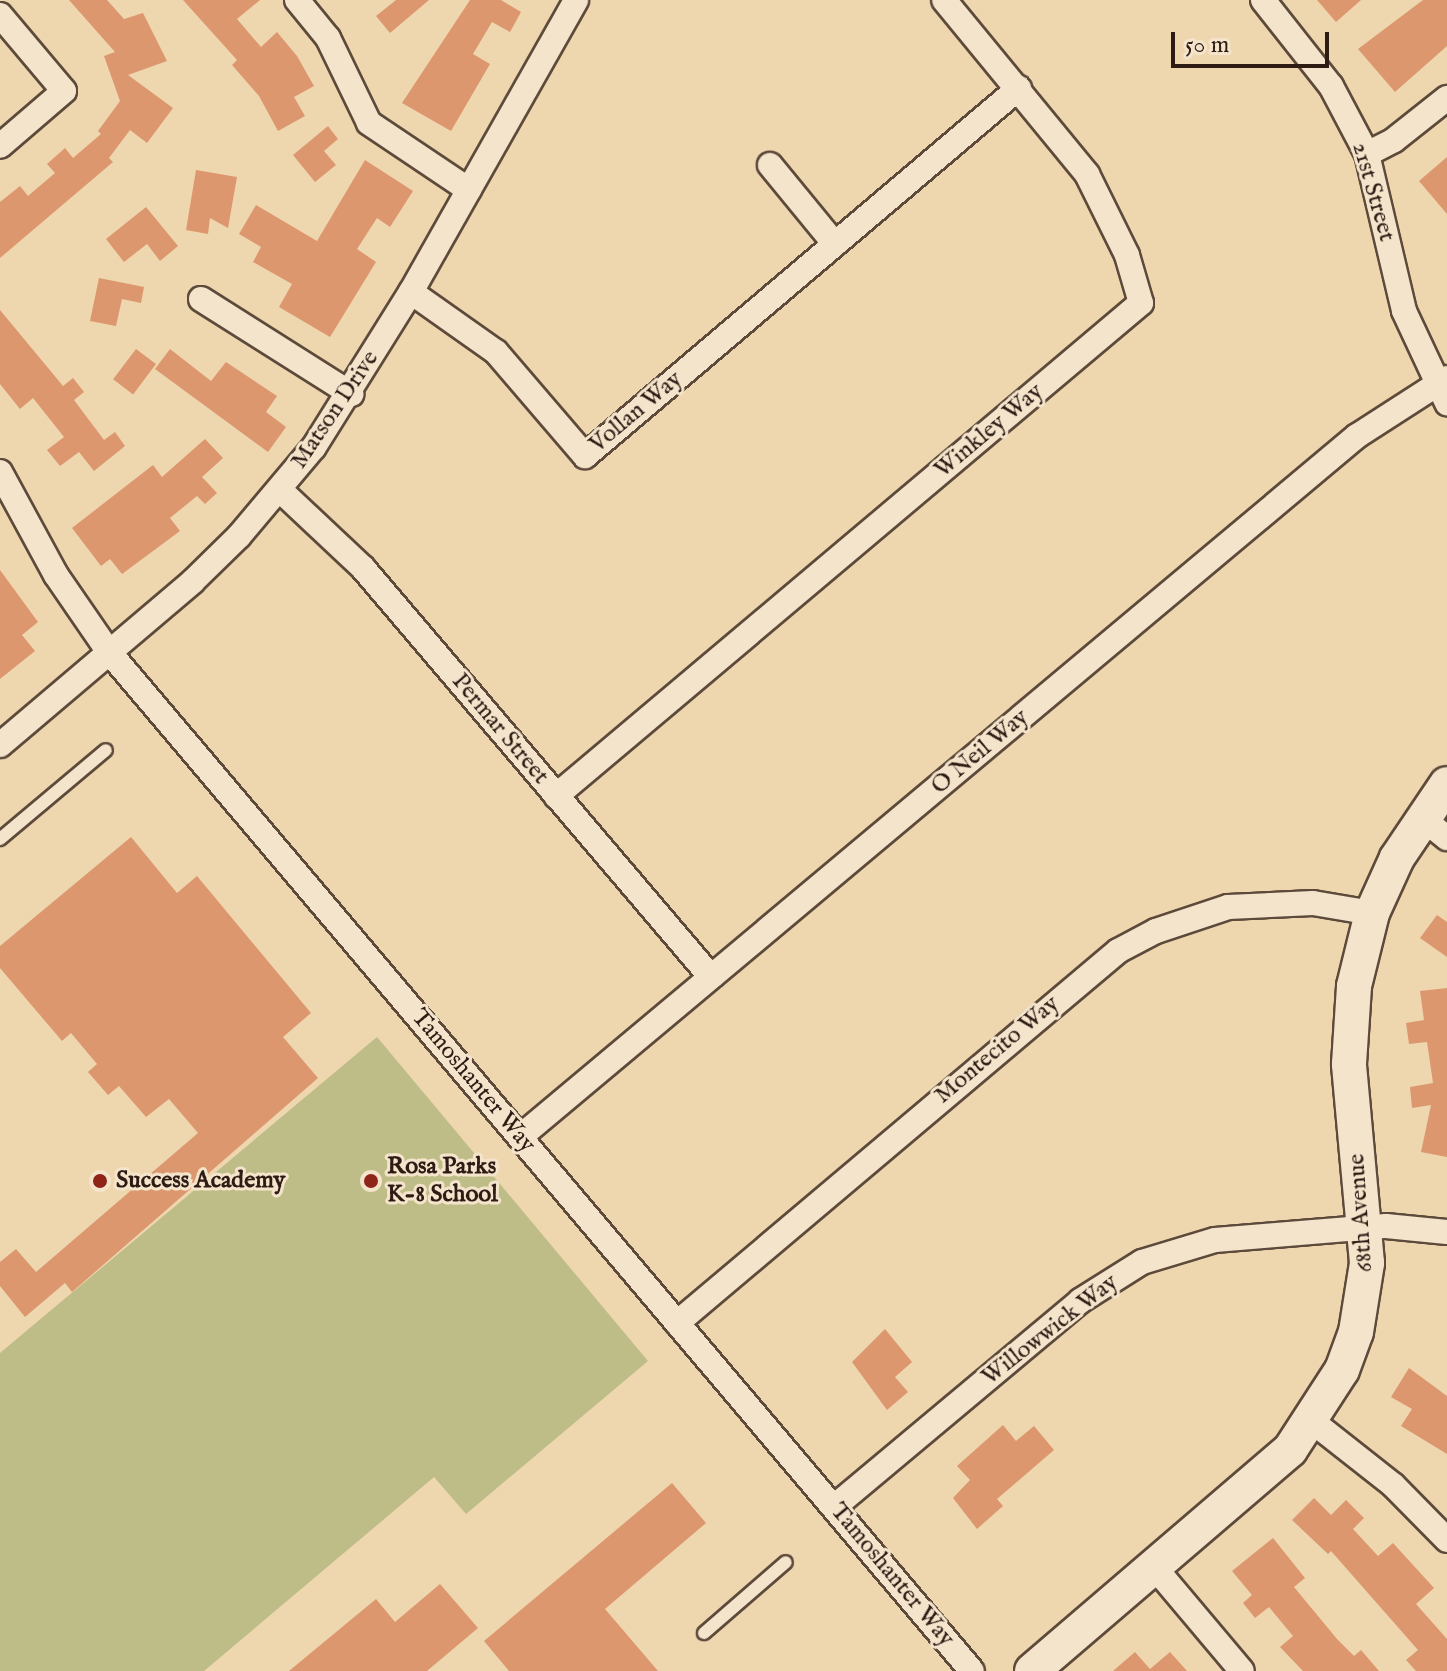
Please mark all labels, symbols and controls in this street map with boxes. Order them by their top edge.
scale bar [1175,16,1333,66]
text: 50 m [1185,30,1229,61]
street label: 21st Street [1345,139,1401,245]
street label: Matson Drive [285,345,385,475]
street label: Vollan Way [584,365,688,459]
street label: Winkley Way [929,377,1049,485]
street label: Permar Street [445,668,555,790]
street label: O Neil Way [926,703,1034,801]
street label: Montecito Way [929,990,1065,1110]
street label: Tamoshanter Way [405,1003,541,1159]
place label: Rosa Parks K-8 School [387,1153,498,1209]
street label: 68th Avenue [1342,1153,1380,1273]
place label: Success Academy [116,1167,285,1195]
marker: Success Academy [91,1172,109,1190]
marker: Rosa Parks K-8 School [362,1172,380,1190]
street label: Willowwick Way [976,1268,1124,1392]
street label: Tamoshanter Way [824,1497,960,1653]

